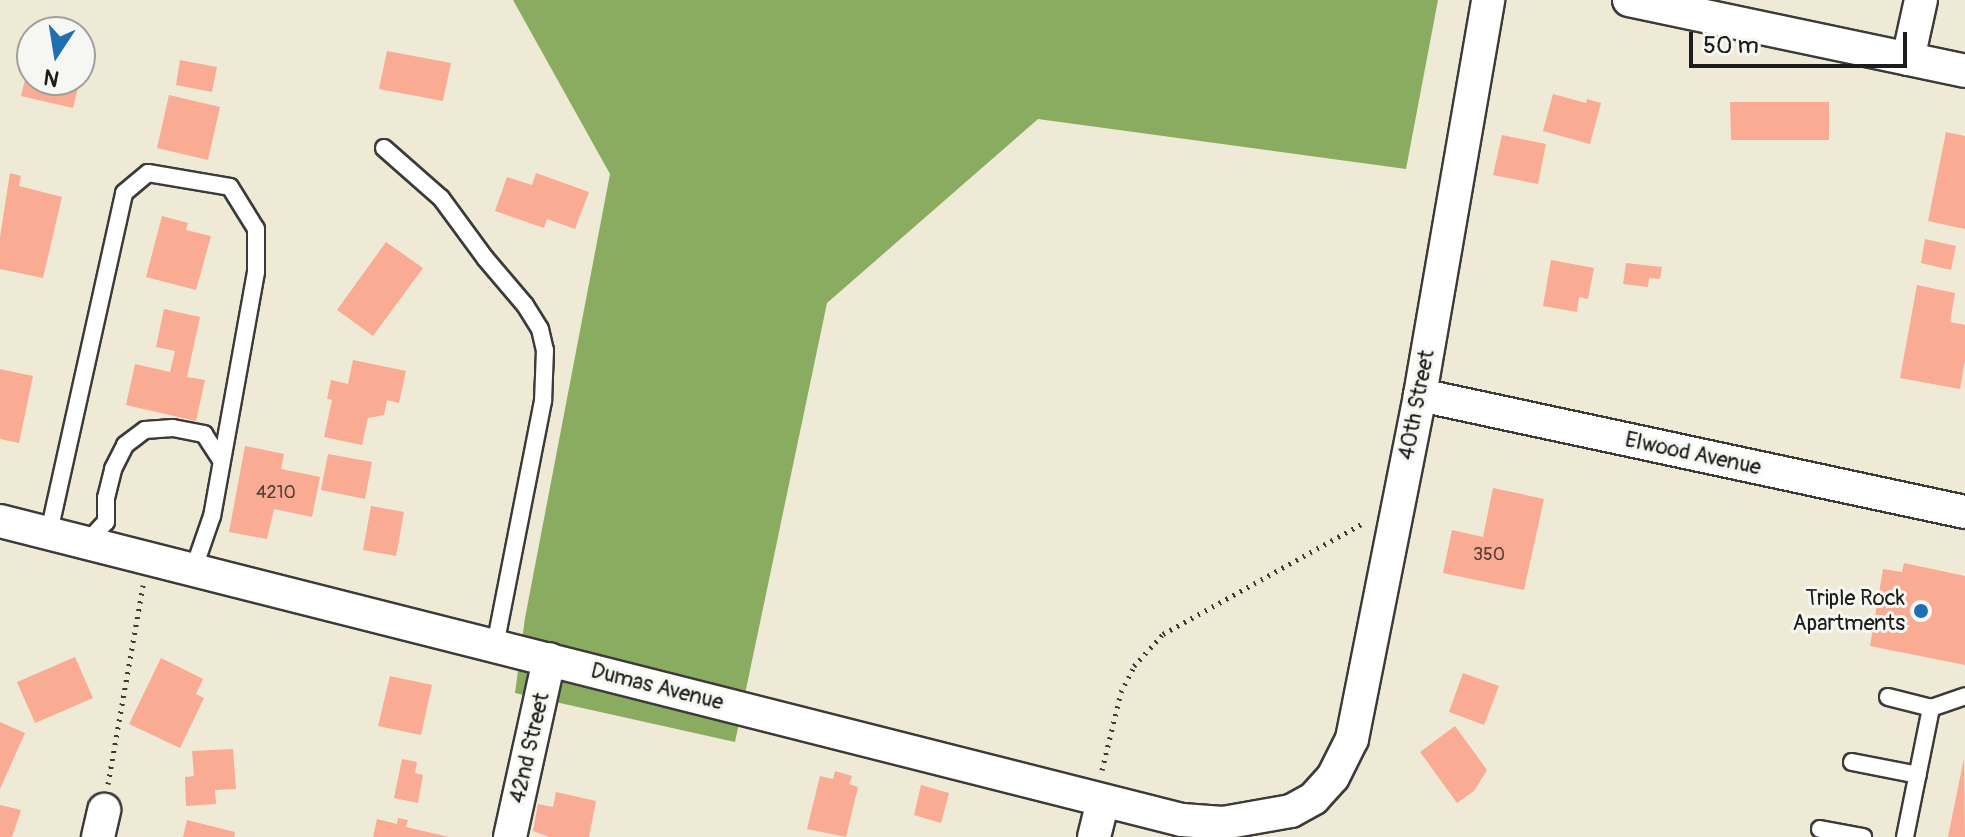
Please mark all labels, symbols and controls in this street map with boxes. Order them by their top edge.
north arrow [16,16,96,96]
scale bar [1693,16,1911,66]
text: 50 m [1703,31,1759,60]
text: N [41,62,62,93]
street label: 40th Street [1393,348,1441,462]
street label: Elwood Avenue [1623,427,1763,481]
house number: 4210 [256,482,296,504]
house number: 350 [1473,544,1505,566]
place label: Triple Rock Apartments [1793,585,1905,636]
marker: Triple Rock Apartments [1912,602,1930,620]
street label: Dumas Avenue [588,658,726,716]
street label: 42nd Street [504,690,556,806]

